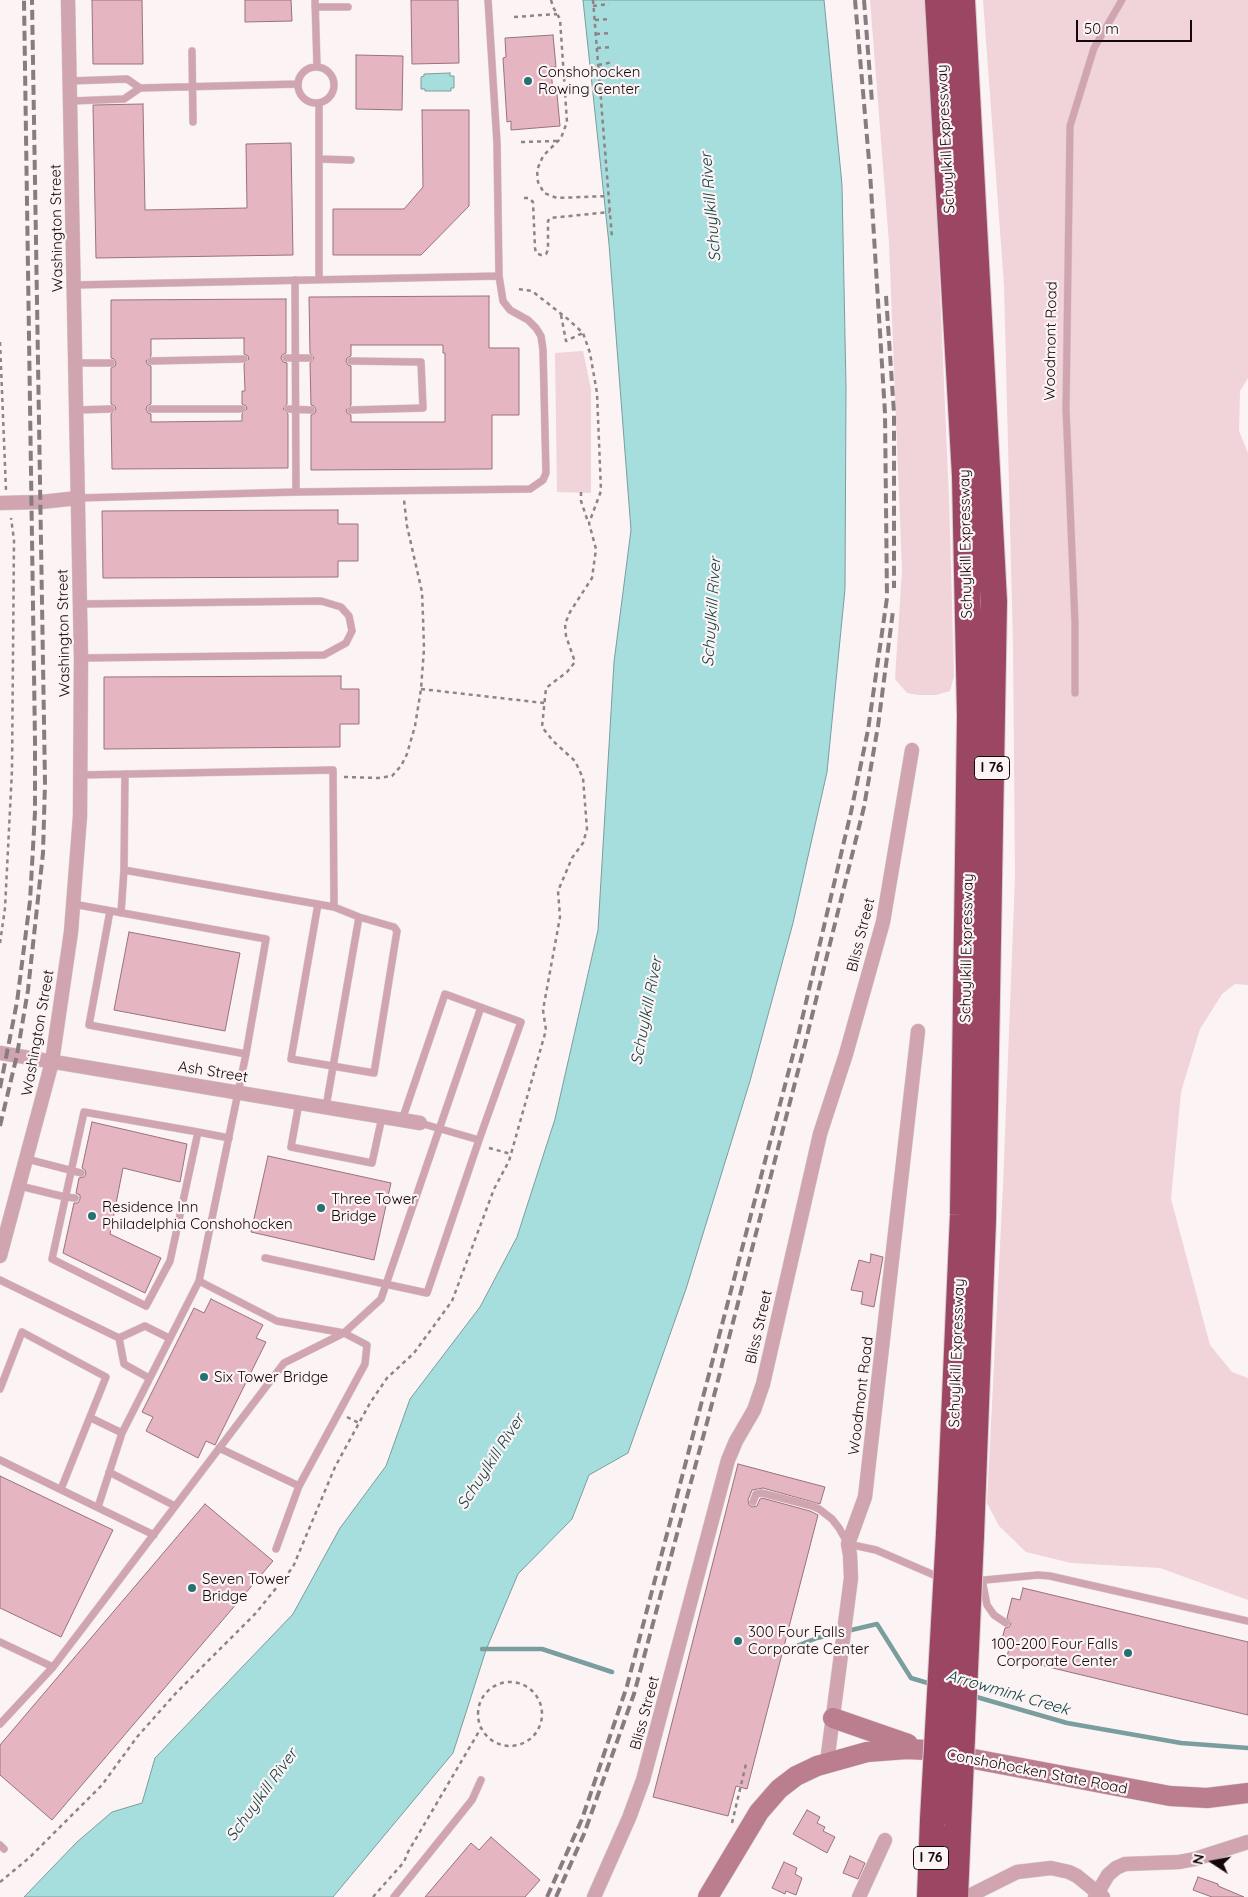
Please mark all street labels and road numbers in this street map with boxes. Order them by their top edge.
street label: Schuylkill Expressway [933,64,959,214]
street label: Washington Street [47,164,67,292]
street label: Woodmont Road [1041,281,1061,401]
street label: Schuylkill Expressway [956,469,976,619]
street label: Washington Street [54,569,74,697]
road number: I 76 [974,756,1010,780]
street label: Schuylkill Expressway [957,873,977,1023]
street label: Bliss Street [843,896,879,974]
street label: Washington Street [18,968,58,1098]
street label: Ash Street [177,1058,249,1086]
street label: Schuylkill Expressway [945,1278,969,1428]
street label: Bliss Street [742,1288,776,1366]
street label: Woodmont Road [845,1336,877,1456]
street label: Bliss Street [627,1674,663,1752]
street label: Conshohocken State Road [945,1746,1129,1798]
road number: I 76 [914,1846,948,1870]

